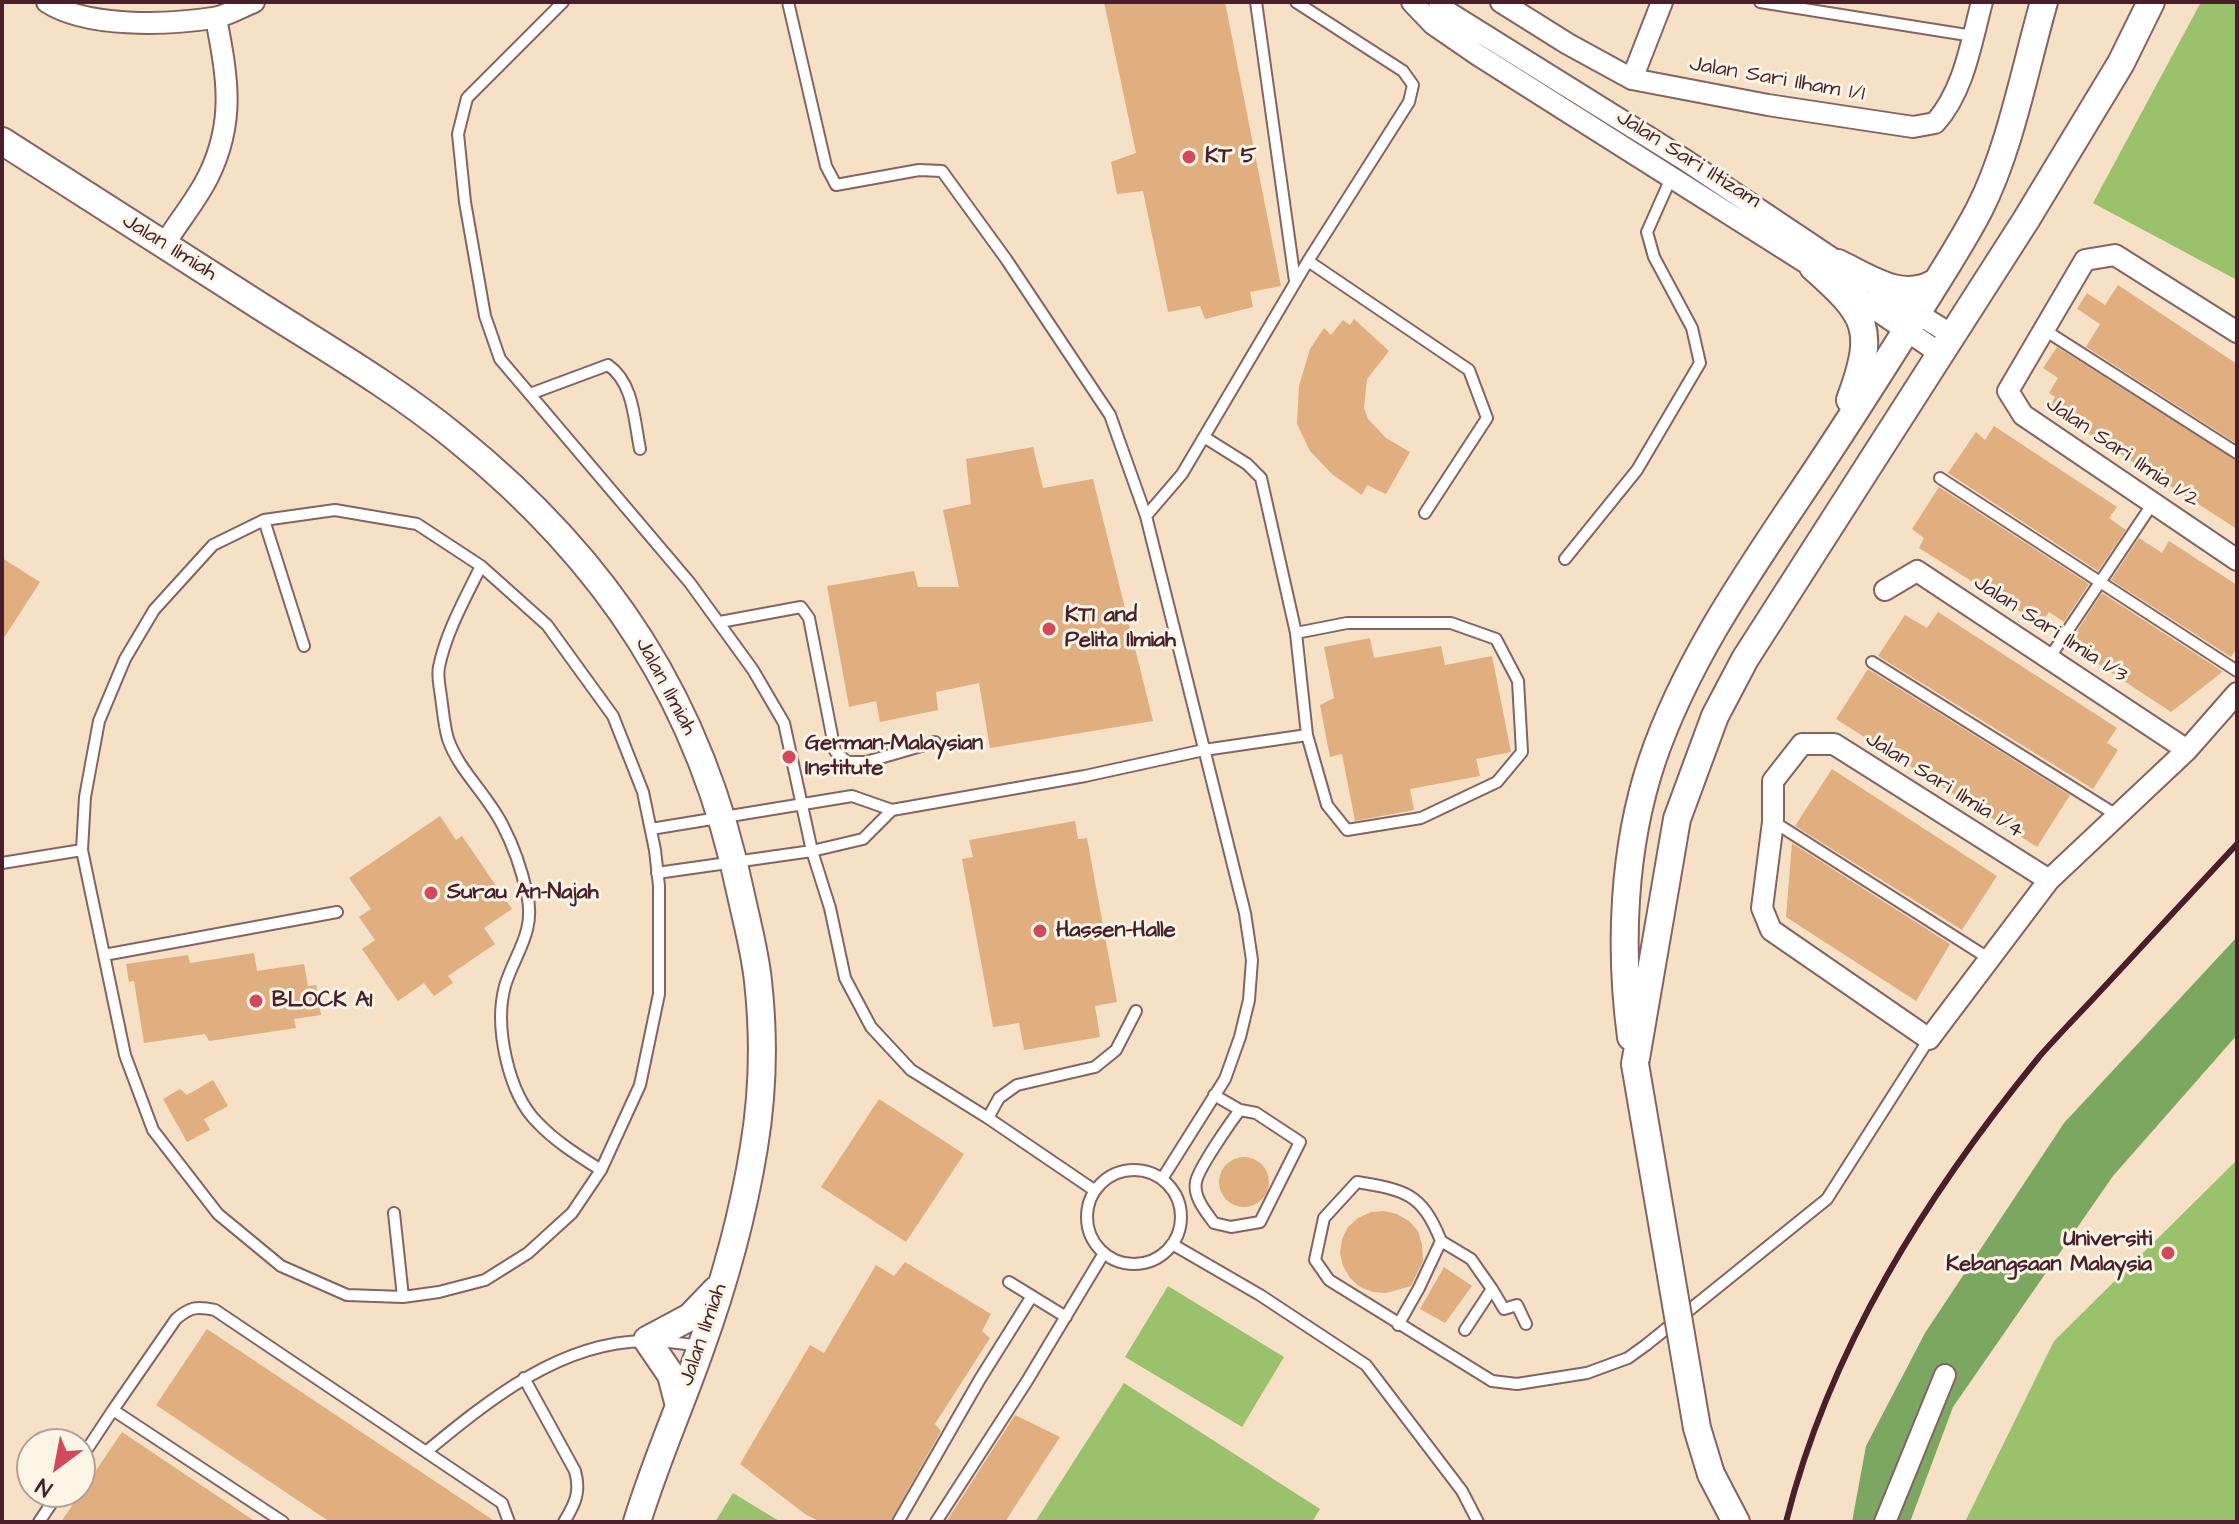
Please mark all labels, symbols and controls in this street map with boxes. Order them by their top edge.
street label: Jalan Sari Ilham 1/1 [1687,52,1867,108]
street label: Jalan Sari Iltizam [1611,105,1765,215]
place label: KT 5 [1205,144,1256,170]
marker: KT 5 [1180,148,1198,166]
street label: Jalan Ilmiah [117,209,221,287]
street label: Jalan Sari Ilmia 1/2 [2040,392,2204,514]
street label: Jalan Sari Ilmia 1/3 [1968,570,2132,690]
place label: KT1 and Pelita Ilmiah [1065,603,1176,654]
marker: KT1 and Pelita Ilmiah [1040,620,1058,638]
street label: Jalan Ilmiah [628,634,702,740]
street label: Jalan Sari Ilmia 1/4 [1860,727,2028,845]
place label: German-Malaysian Institute [805,731,983,782]
marker: German-Malaysian Institute [780,748,798,766]
place label: Surau An-Najah [447,880,599,906]
marker: Surau An-Najah [422,884,440,902]
place label: Hassen-Halle [1056,918,1176,944]
marker: Hassen-Halle [1031,922,1049,940]
place label: BLOCK A1 [272,988,372,1014]
marker: BLOCK A1 [247,992,265,1010]
place label: Universiti Kebangsaan Malaysia [1946,1227,2152,1278]
marker: Universiti Kebangsaan Malaysia [2159,1244,2177,1262]
street label: Jalan Ilmiah [674,1280,734,1390]
north arrow [16,1428,96,1508]
text: N [30,1470,58,1504]

